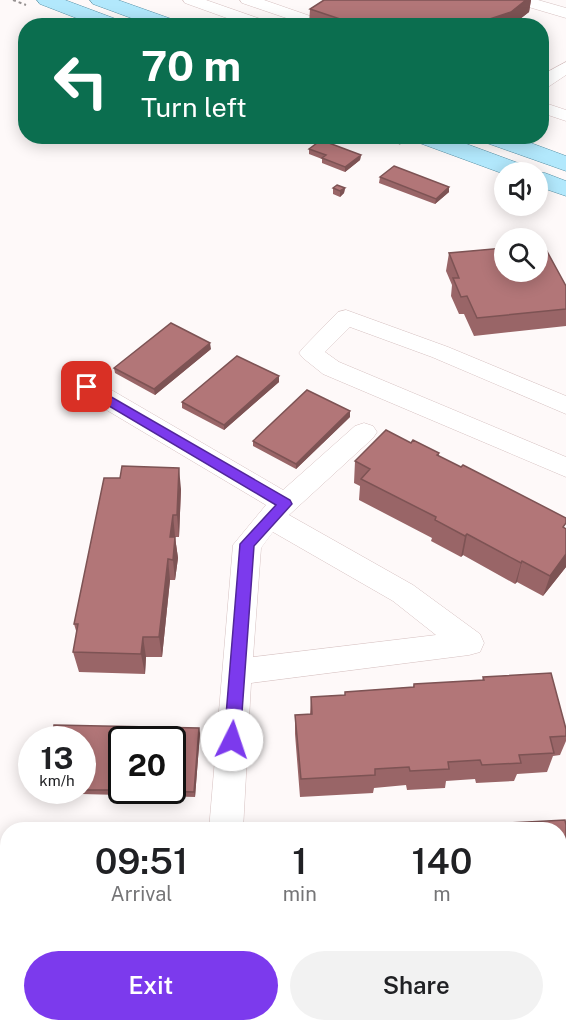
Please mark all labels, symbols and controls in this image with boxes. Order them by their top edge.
text: 70 m [141,41,241,90]
icon: left [42,42,120,120]
text: Turn left [141,91,247,123]
map controls [494,162,548,282]
button: sound [494,162,548,216]
button: search [494,228,548,282]
pin [61,361,112,412]
icon: arrive [70,370,103,403]
position arrow [200,708,264,772]
speed limit sign: 20 [108,726,186,804]
text: 13 [41,740,73,776]
text: km/h [39,772,75,789]
text: 09:51 [95,840,188,882]
text: 1 [292,840,307,882]
text: 140 [411,840,472,882]
text: Arrival [111,882,172,906]
text: min [283,882,317,906]
text: m [433,882,451,906]
button: Exit [24,951,278,1020]
button: Share [290,951,543,1020]

